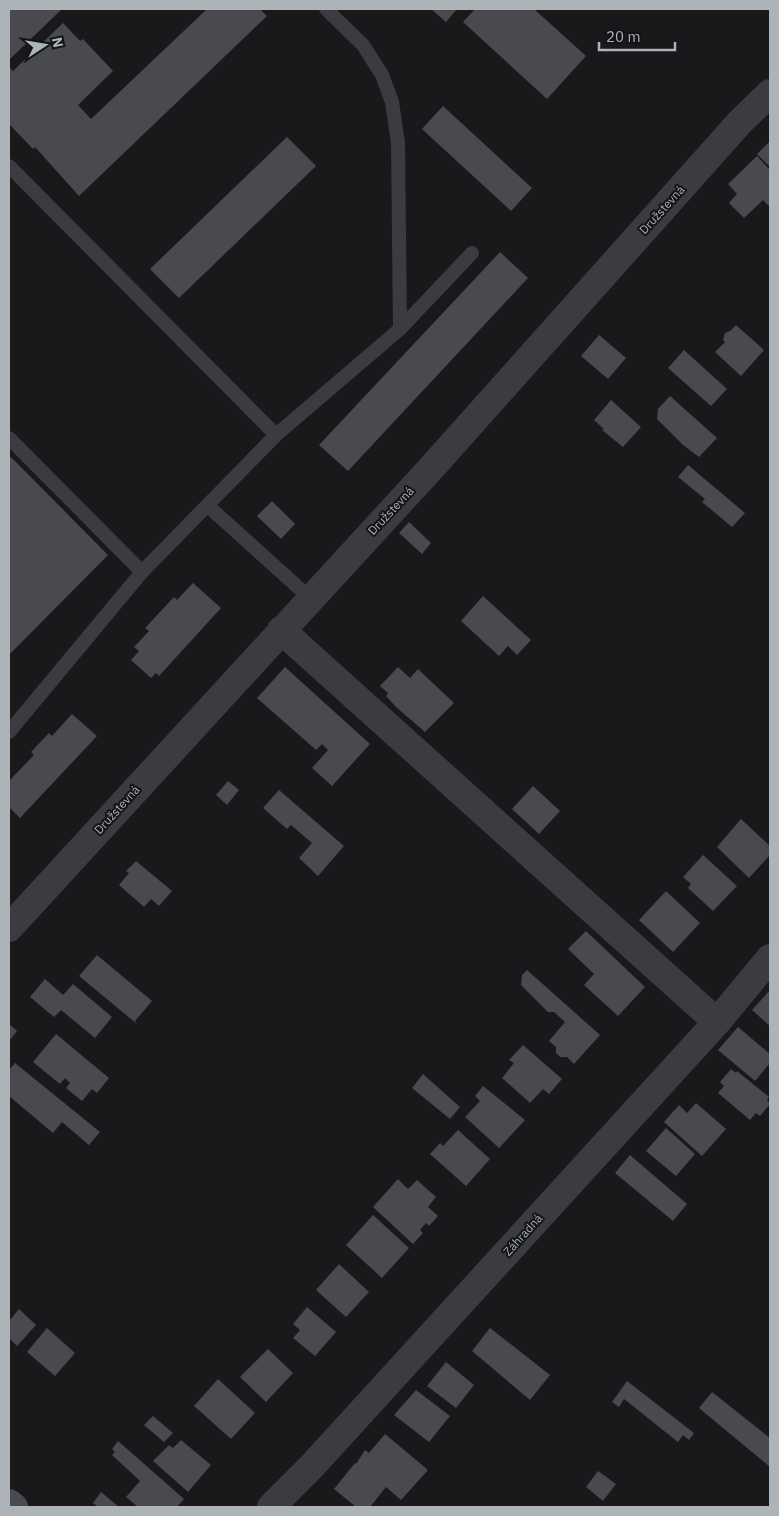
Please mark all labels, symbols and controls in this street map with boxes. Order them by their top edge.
north arrow [20,20,70,70]
scale bar [599,20,675,52]
text: 20 m [606,27,641,46]
text: N [48,35,68,49]
street label: Družstevná [636,182,688,237]
street label: Družstevná [365,483,417,538]
street label: Družstevná [91,782,143,837]
street label: Záhradná [500,1210,546,1259]

